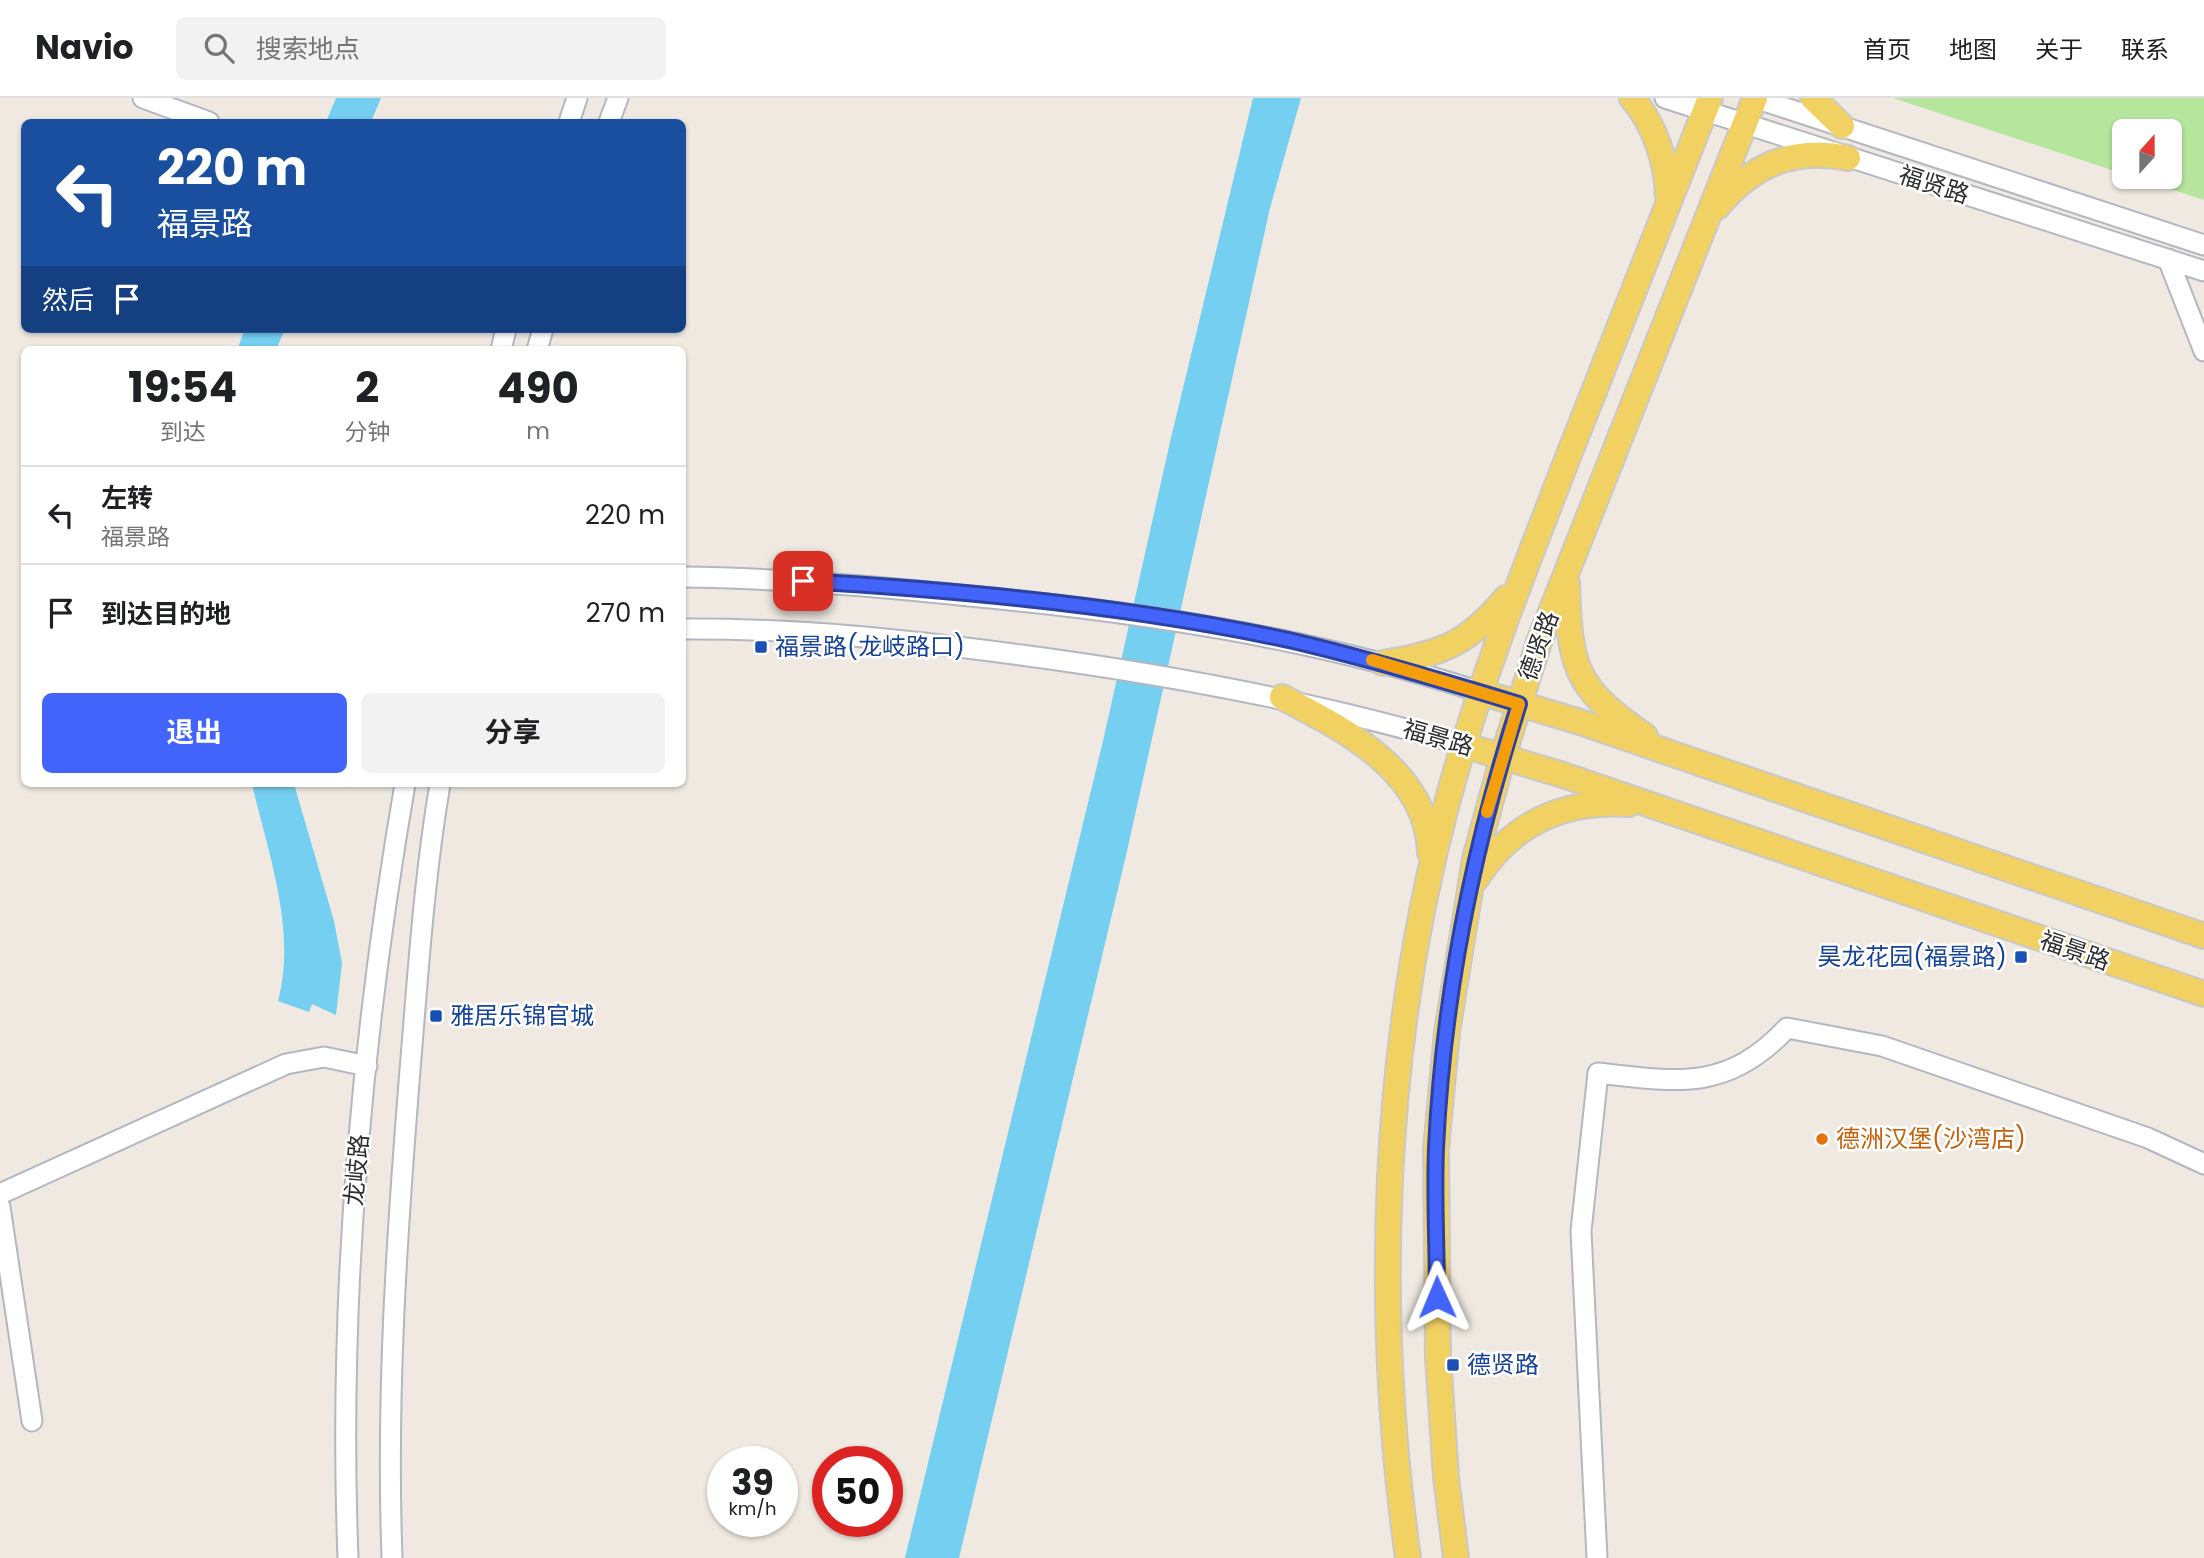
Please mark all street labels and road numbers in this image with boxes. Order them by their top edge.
street label: 福贤路 [1895,158,1973,211]
street label: 德贤路 [1511,606,1566,685]
street label: 福景路 [1399,712,1477,763]
street label: 福景路 [2036,923,2115,978]
street label: 龙岐路 [337,1133,376,1207]

